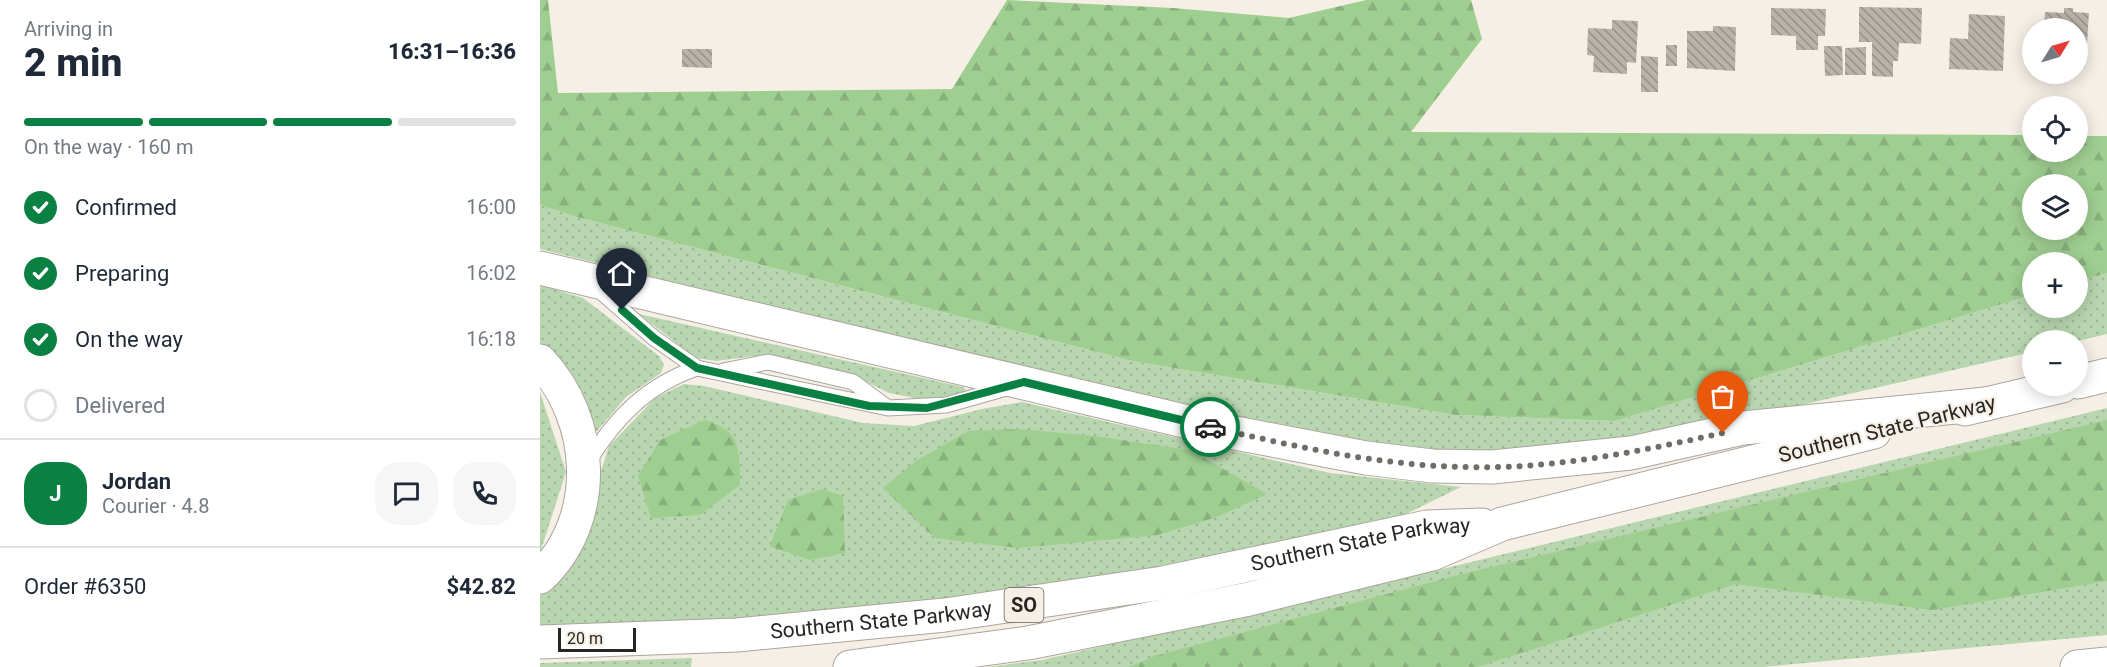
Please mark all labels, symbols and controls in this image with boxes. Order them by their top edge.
text: Arriving in [24,17,113,41]
north arrow [2022,18,2088,84]
map controls [2022,18,2088,396]
text: 16:31–16:36 [388,39,516,64]
text: 2 min [24,40,122,86]
button: locate [2022,96,2088,162]
text: On the way · 160 m [24,135,193,159]
button: layers [2022,174,2088,240]
icon: check [24,191,57,224]
text: Confirmed [75,195,177,220]
text: 16:00 [466,195,516,219]
pin [596,248,647,310]
button: + [2022,252,2088,318]
icon: check [24,257,57,290]
icon: home [605,257,638,290]
text: Preparing [75,261,169,286]
text: 16:02 [466,261,516,285]
icon: check [24,323,57,356]
text: On the way [75,327,183,352]
text: 16:18 [466,327,516,351]
button: − [2022,330,2088,396]
pin [1697,371,1748,433]
icon: bag [1706,380,1739,413]
street label: Southern State Parkway [1776,390,1998,468]
text: Delivered [75,393,165,418]
courier [1180,397,1240,457]
icon: car [1194,411,1227,444]
button: chat [375,462,438,525]
button: phone [453,462,516,525]
text: Jordan [102,469,171,494]
text: J [49,481,62,506]
text: Courier · 4.8 [102,494,209,518]
street label: Southern State Parkway [1249,513,1471,576]
text: Order #6350 [24,574,146,599]
text: $42.82 [447,574,516,599]
road number: SO [1004,588,1044,622]
street label: Southern State Parkway [769,596,994,644]
scale bar [558,625,636,652]
text: 20 m [567,629,603,648]

